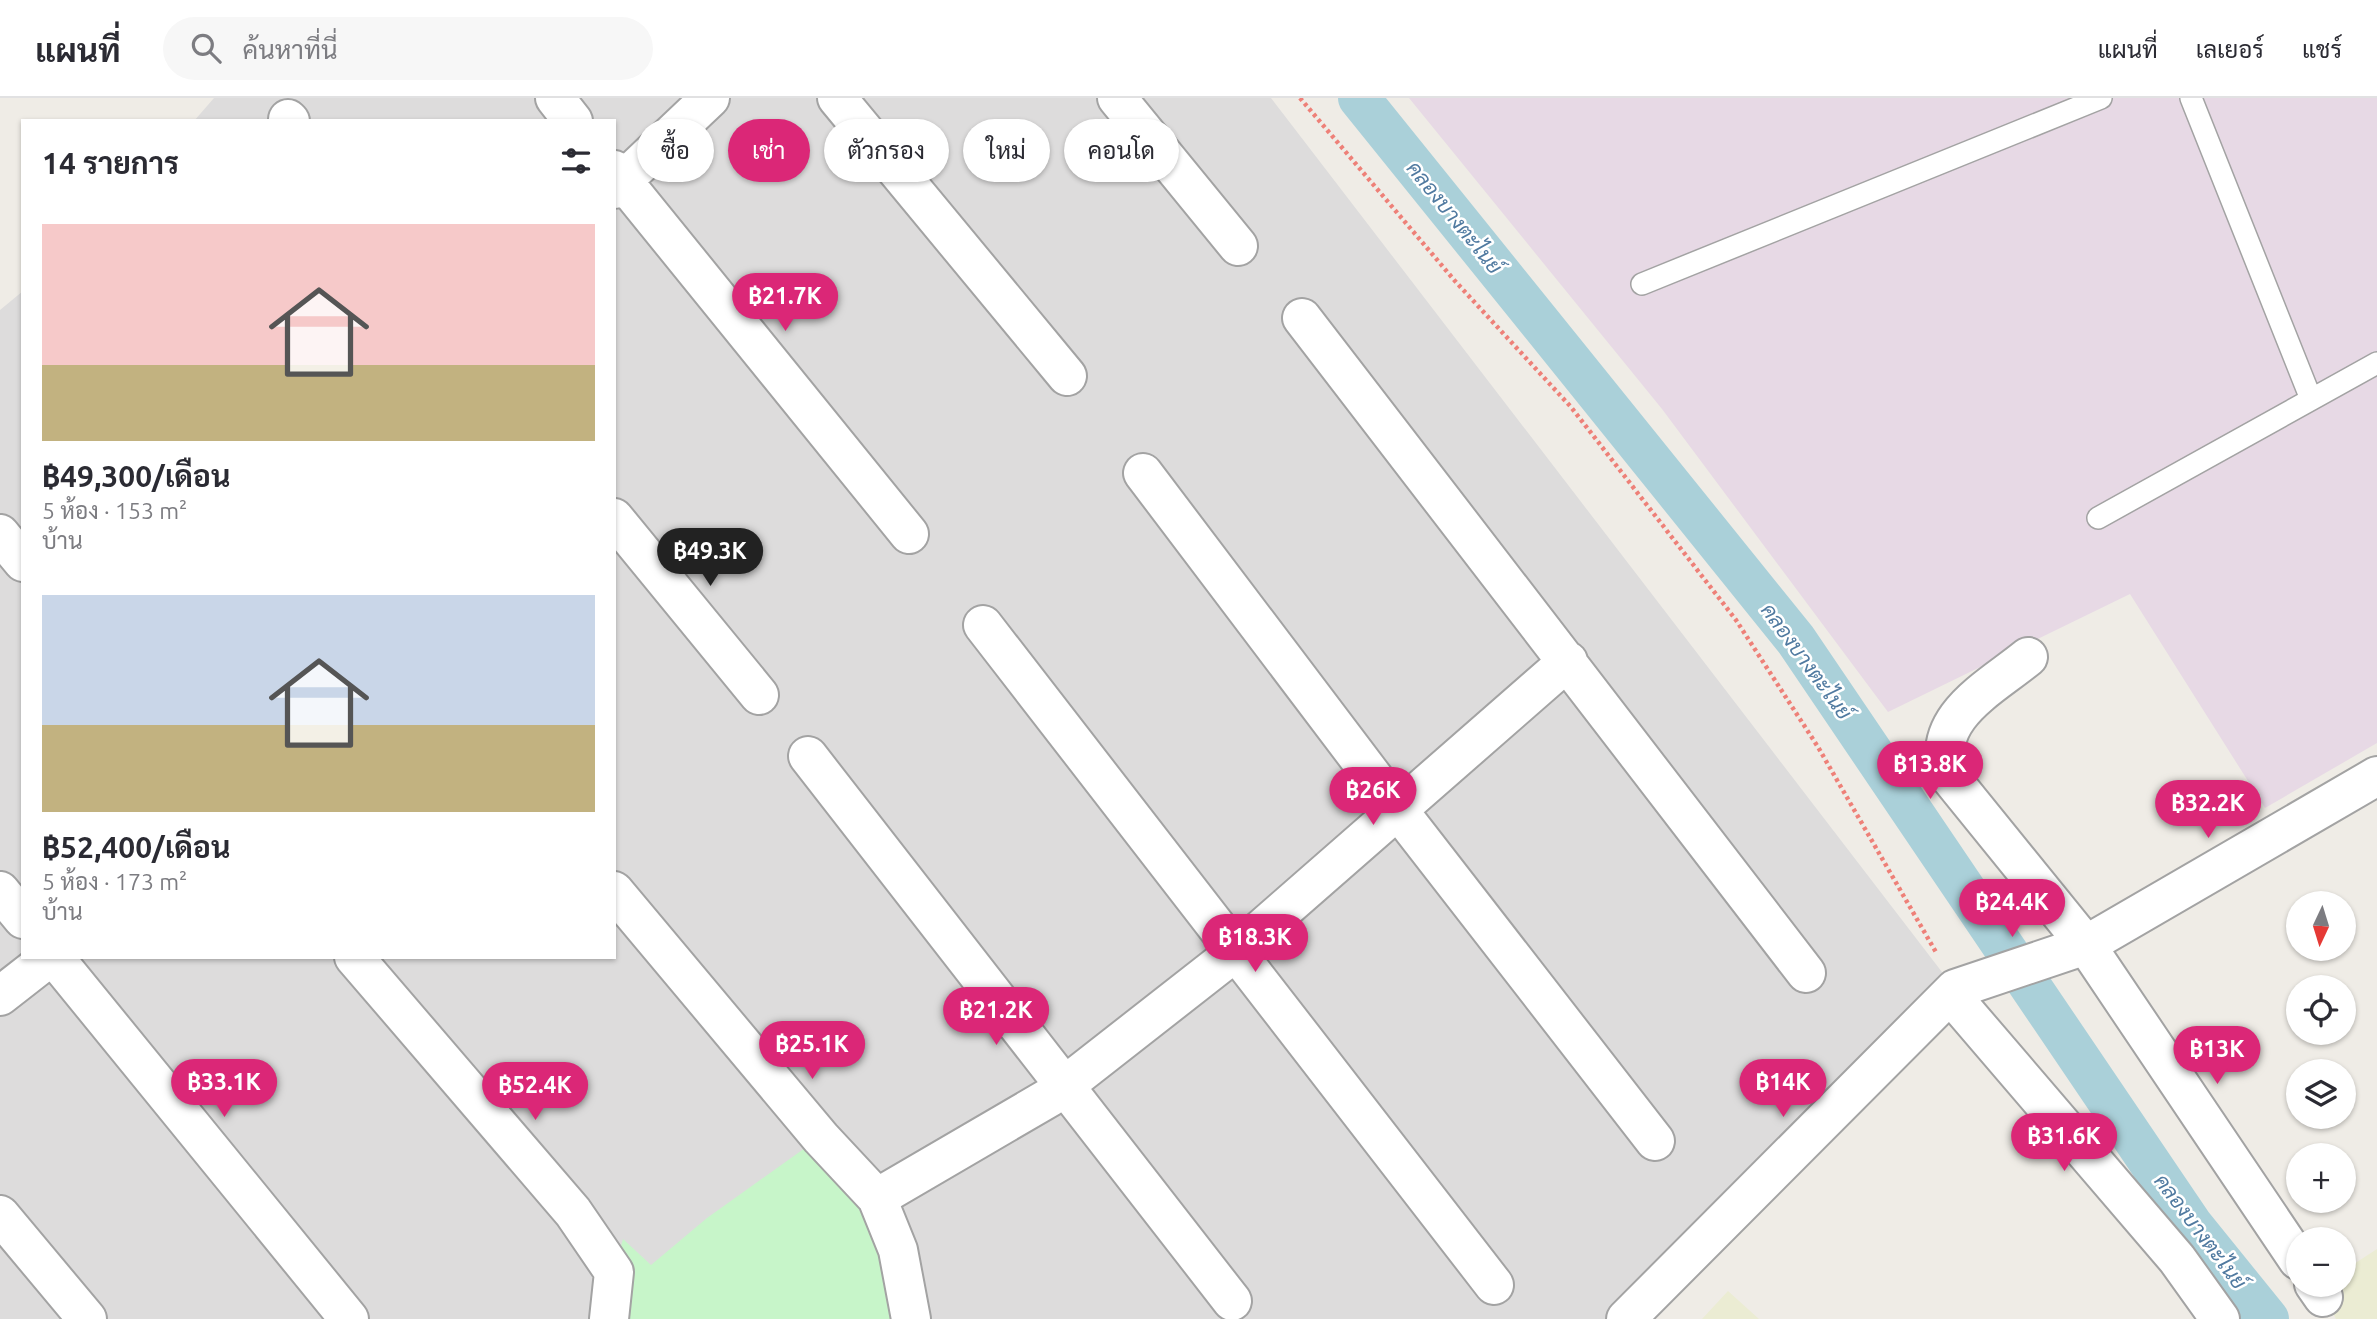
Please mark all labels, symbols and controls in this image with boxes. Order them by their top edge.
search box [163,17,653,80]
icon: search [187,29,225,67]
text: แผนที่ [35,31,121,68]
text: ค้นหาที่นี่ [243,35,338,64]
text: แผนที่ [2098,36,2158,63]
text: เลเยอร์ [2196,36,2264,63]
text: แชร์ [2302,36,2342,63]
chip: ซื้อ [637,119,714,182]
chip: เช่า [728,119,810,182]
chip: ตัวกรอง [824,119,949,182]
chip: ใหม่ [963,119,1050,182]
chip: คอนโด [1064,119,1179,182]
icon: filters [557,142,595,180]
text: 14 รายการ [42,146,179,180]
water label: คลองบางตะไนย์ [1402,155,1510,280]
icon: home [256,269,382,395]
pin: ฿21.7K [728,274,842,333]
text: ฿21.7K [748,283,822,308]
text: ฿49,300/เดือน [42,459,230,493]
text: 5 ห้อง · 153 m² [42,498,187,523]
text: บ้าน [42,528,83,553]
pin: ฿49.3K [653,528,767,588]
text: ฿49.3K [673,538,747,563]
water label: คลองบางตะไนย์ [1757,598,1860,726]
icon: home [256,640,382,766]
pin: ฿13.8K [1873,742,1987,801]
text: ฿13.8K [1893,751,1967,776]
pin: ฿26K [1332,768,1414,827]
text: ฿26K [1345,777,1401,802]
pin: ฿32.2K [2151,780,2265,840]
text: ฿32.2K [2171,790,2245,815]
text: ฿52,400/เดือน [42,830,230,864]
text: 5 ห้อง · 173 m² [42,869,187,894]
pin: ฿24.4K [1955,880,2069,939]
text: ฿24.4K [1975,889,2049,914]
north arrow [2286,891,2356,961]
map controls [2286,891,2356,1297]
text: บ้าน [42,899,83,924]
pin: ฿18.3K [1198,914,1312,974]
text: ฿18.3K [1218,924,1292,949]
button: locate [2286,975,2356,1045]
pin: ฿21.2K [939,988,1053,1047]
text: ฿21.2K [959,997,1033,1022]
pin: ฿25.1K [755,1021,869,1081]
pin: ฿13K [2176,1026,2258,1086]
text: ฿25.1K [775,1031,849,1056]
text: ฿13K [2189,1036,2245,1061]
button: layers [2286,1059,2356,1129]
pin: ฿33.1K [167,1060,281,1119]
pin: ฿14K [1742,1060,1824,1119]
pin: ฿52.4K [478,1062,592,1122]
text: ฿33.1K [187,1069,261,1094]
text: ฿14K [1755,1069,1811,1094]
text: ฿52.4K [498,1072,572,1097]
pin: ฿31.6K [2007,1114,2121,1173]
text: ฿31.6K [2027,1123,2101,1148]
button: + [2286,1143,2356,1213]
water label: คลองบางตะไนย์ [2150,1168,2255,1296]
button: − [2286,1227,2356,1297]

